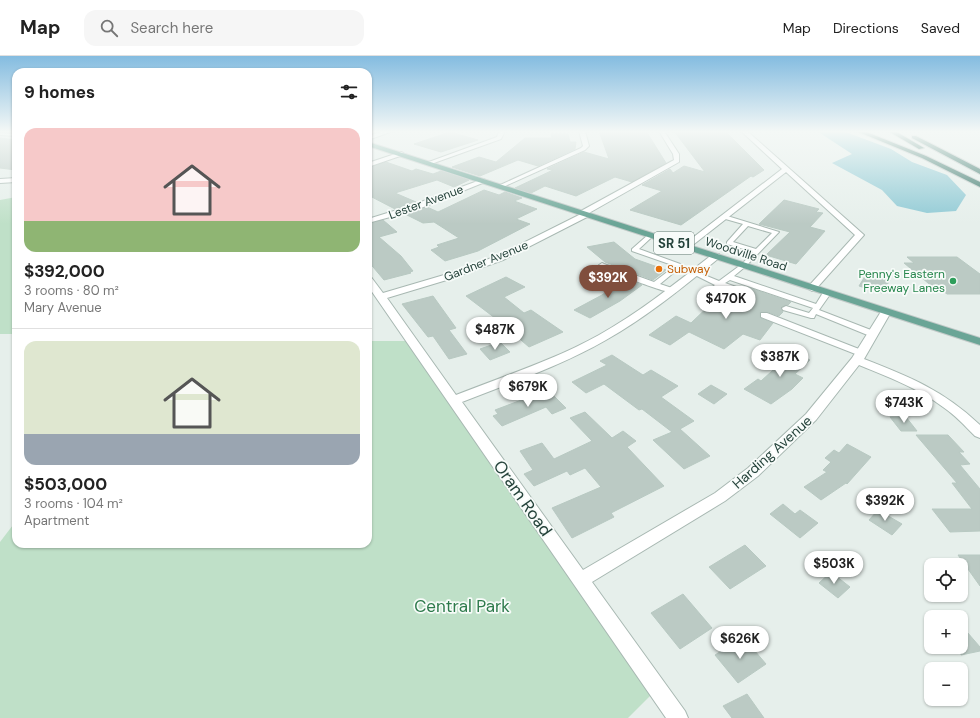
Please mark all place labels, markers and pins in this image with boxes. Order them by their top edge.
place label: Subway [667,261,710,277]
marker: Subway [654,264,664,274]
pin: $392K [580,265,636,299]
place label: Penny's Eastern Freeway Lanes [858,266,945,296]
marker: Penny's Eastern Freeway Lanes [948,276,958,286]
pin: $470K [698,286,754,320]
pin: $487K [467,317,523,351]
pin: $387K [752,344,808,378]
pin: $679K [500,374,556,408]
pin: $743K [876,390,932,424]
pin: $392K [857,488,913,522]
pin: $503K [806,551,862,585]
pin: $626K [712,626,768,660]

